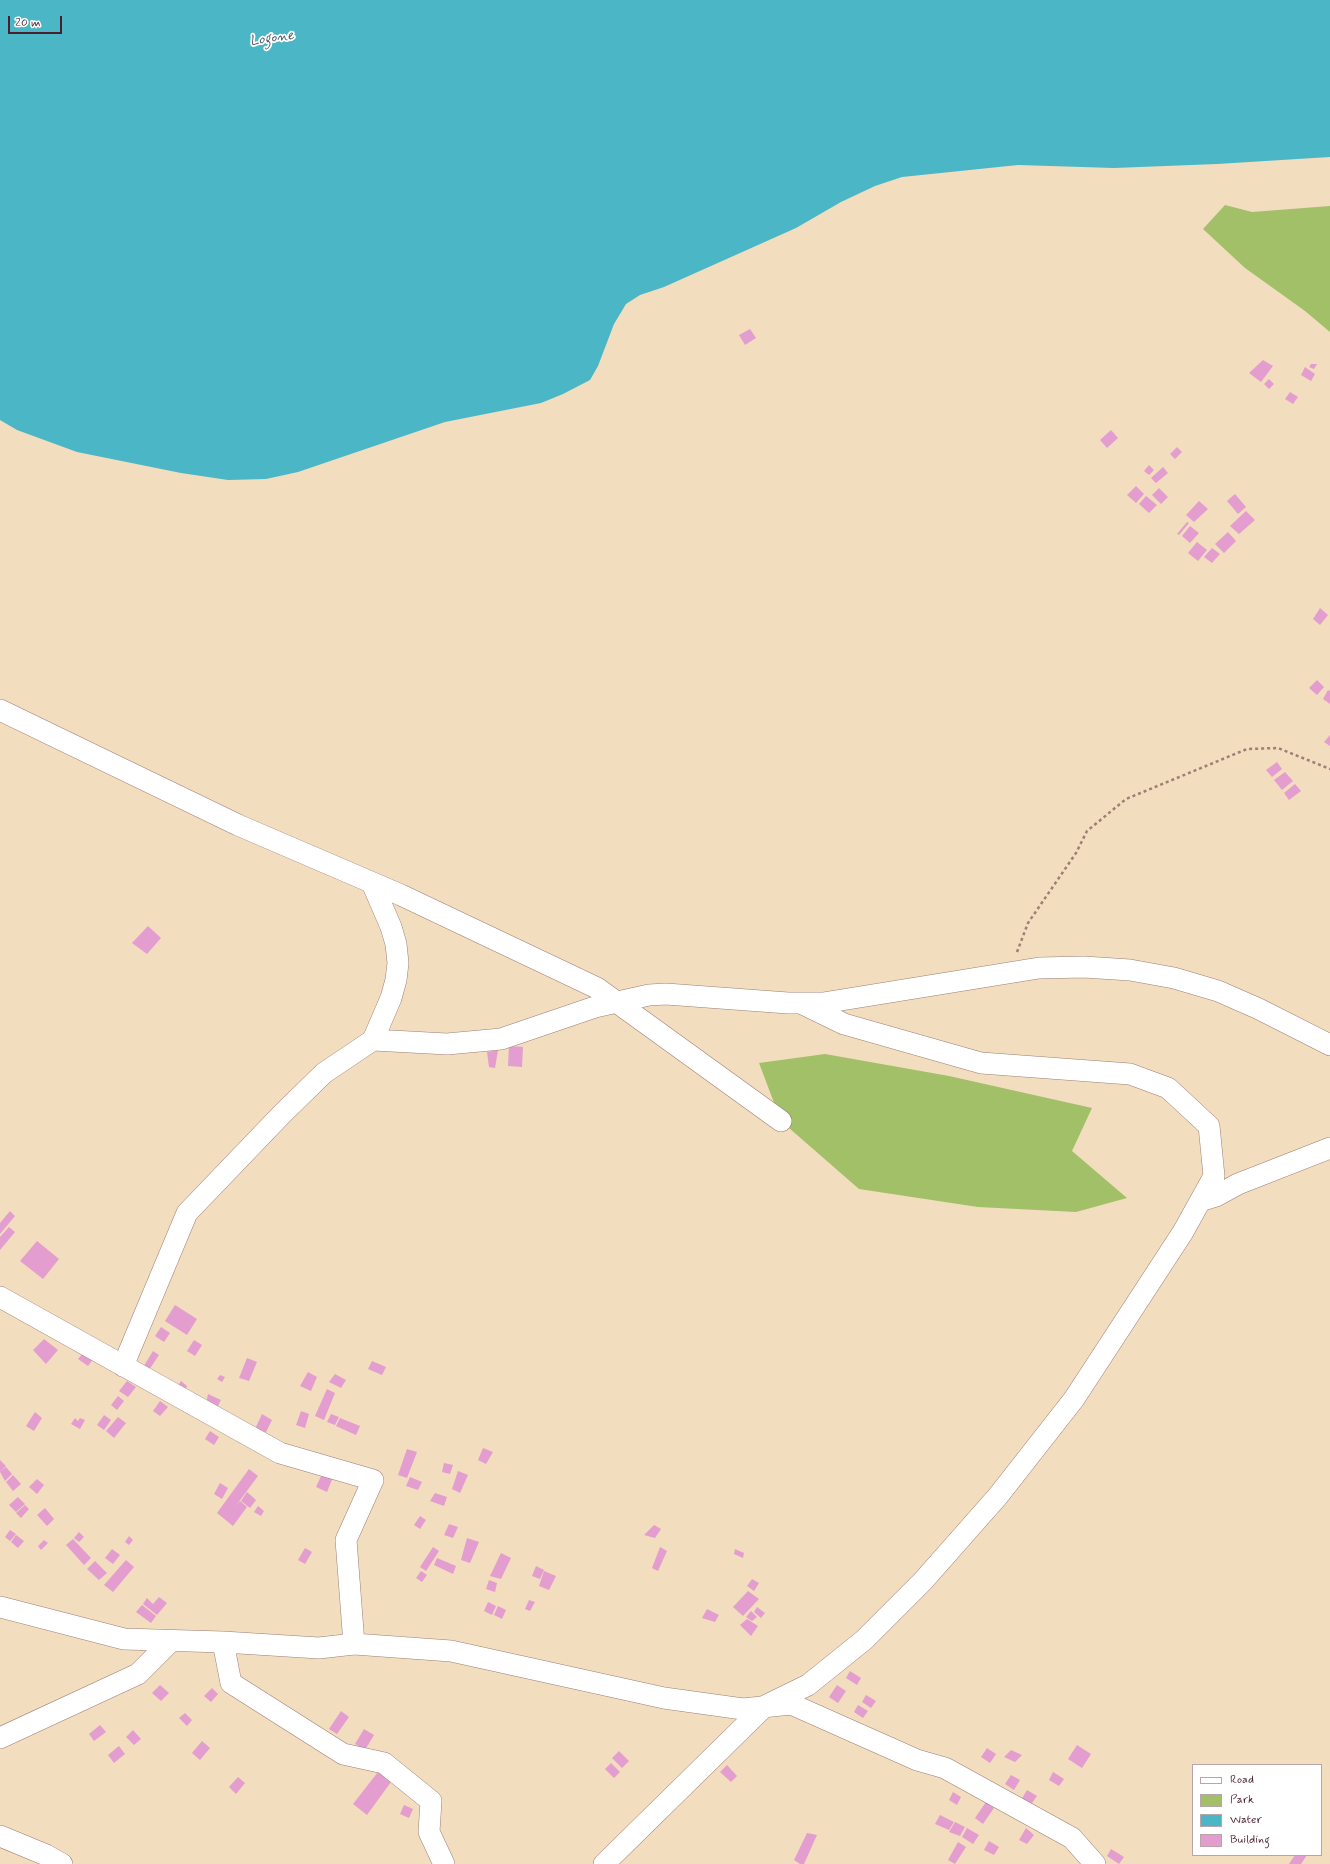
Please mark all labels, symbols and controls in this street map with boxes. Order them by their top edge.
scale bar [10,8,64,34]
text: 20 m [15,15,41,31]
water label: Logone [249,28,295,50]
legend [1192,1764,1322,1856]
text: Road [1230,1772,1254,1788]
text: Park [1230,1792,1254,1808]
text: Water [1230,1812,1262,1828]
text: Building [1230,1832,1270,1848]

